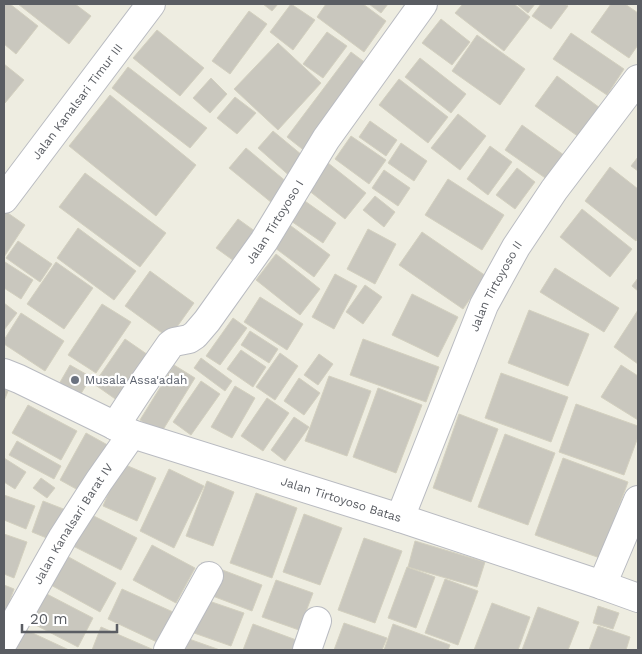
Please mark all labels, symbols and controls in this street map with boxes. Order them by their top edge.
street label: Jalan Kanalsari Timur III [29,41,126,162]
street label: Jalan Tirtoyoso I [243,177,306,267]
street label: Jalan Tirtoyoso II [467,238,525,334]
place label: Musala Assa'adah [85,373,187,387]
marker: Musala Assa'adah [69,374,81,386]
street label: Jalan Kanalsari Barat IV [31,461,116,587]
street label: Jalan Tirtoyoso Batas [279,474,403,525]
scale bar [22,602,118,634]
text: 20 m [30,610,68,628]

